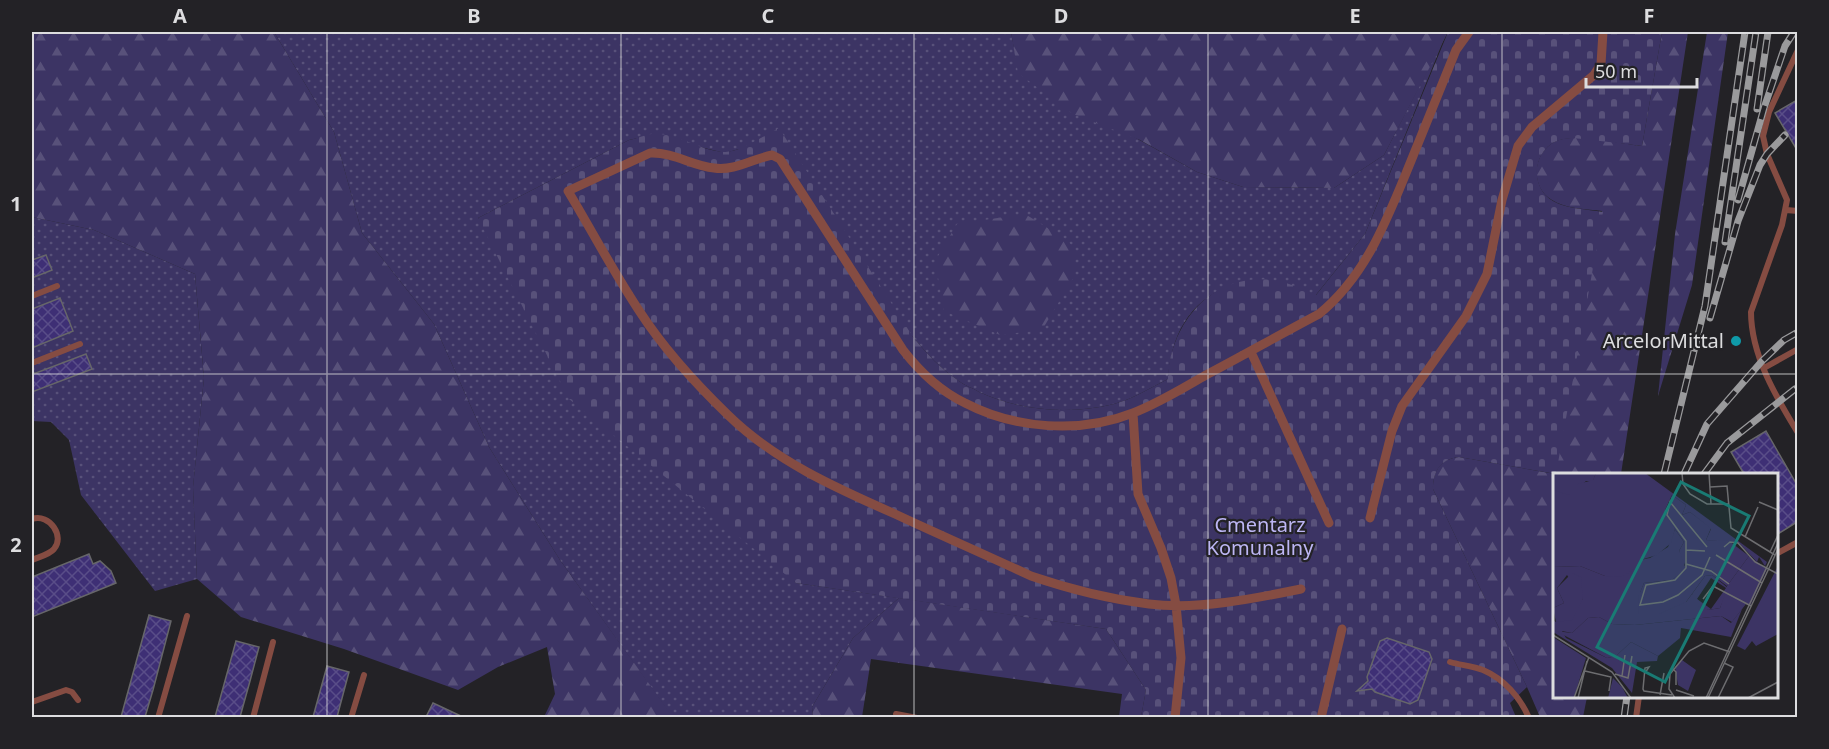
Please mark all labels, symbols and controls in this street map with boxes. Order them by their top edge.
text: A [173,2,187,29]
text: B [467,2,481,29]
text: C [762,2,775,29]
text: D [1054,2,1068,29]
text: E [1349,2,1361,29]
text: F [1644,2,1654,29]
scale bar [1586,51,1697,89]
text: 50 m [1595,59,1637,83]
text: 1 [10,190,22,217]
place label: ArcelorMittal [1603,327,1724,354]
marker: ArcelorMittal [1729,334,1743,348]
inset map [1553,473,1778,698]
park label: Cmentarz Komunalny [1207,511,1314,561]
text: 2 [10,531,22,558]

